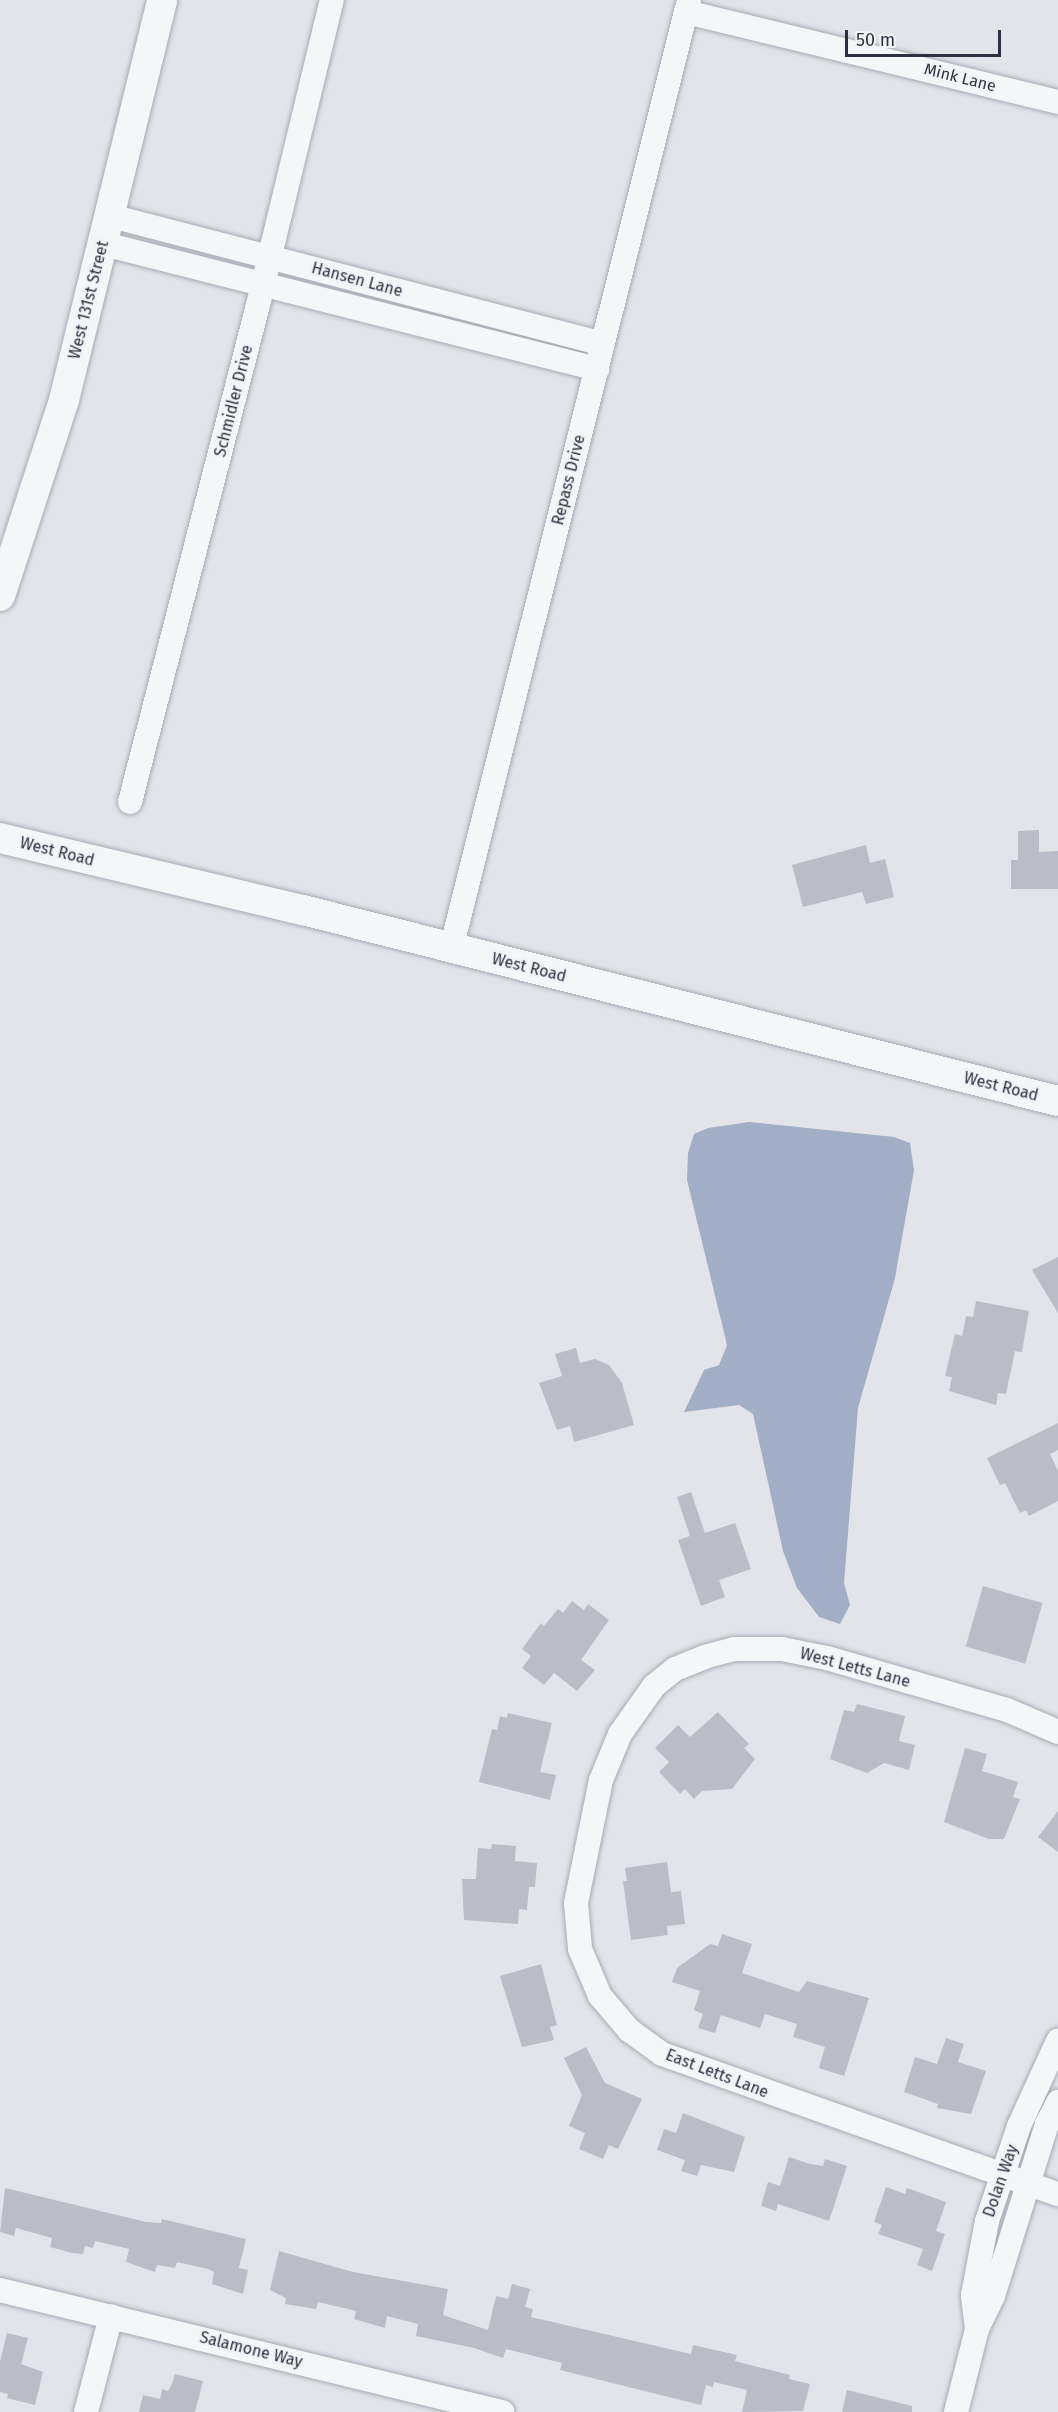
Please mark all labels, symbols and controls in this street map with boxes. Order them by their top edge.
scale bar [848,18,1004,56]
text: 50 m [856,29,895,51]
street label: Mink Lane [922,60,998,96]
street label: West 131st Street [65,239,113,361]
street label: Hansen Lane [309,259,405,301]
street label: Schmidler Drive [211,343,257,459]
street label: Repass Drive [548,433,590,527]
street label: West Road [18,833,96,871]
street label: West Road [490,949,568,987]
street label: West Road [962,1068,1040,1106]
street label: West Letts Lane [798,1644,912,1692]
street label: East Letts Lane [663,2046,771,2102]
street label: Dolan Way [980,2142,1022,2220]
street label: Salamone Way [198,2328,304,2372]

